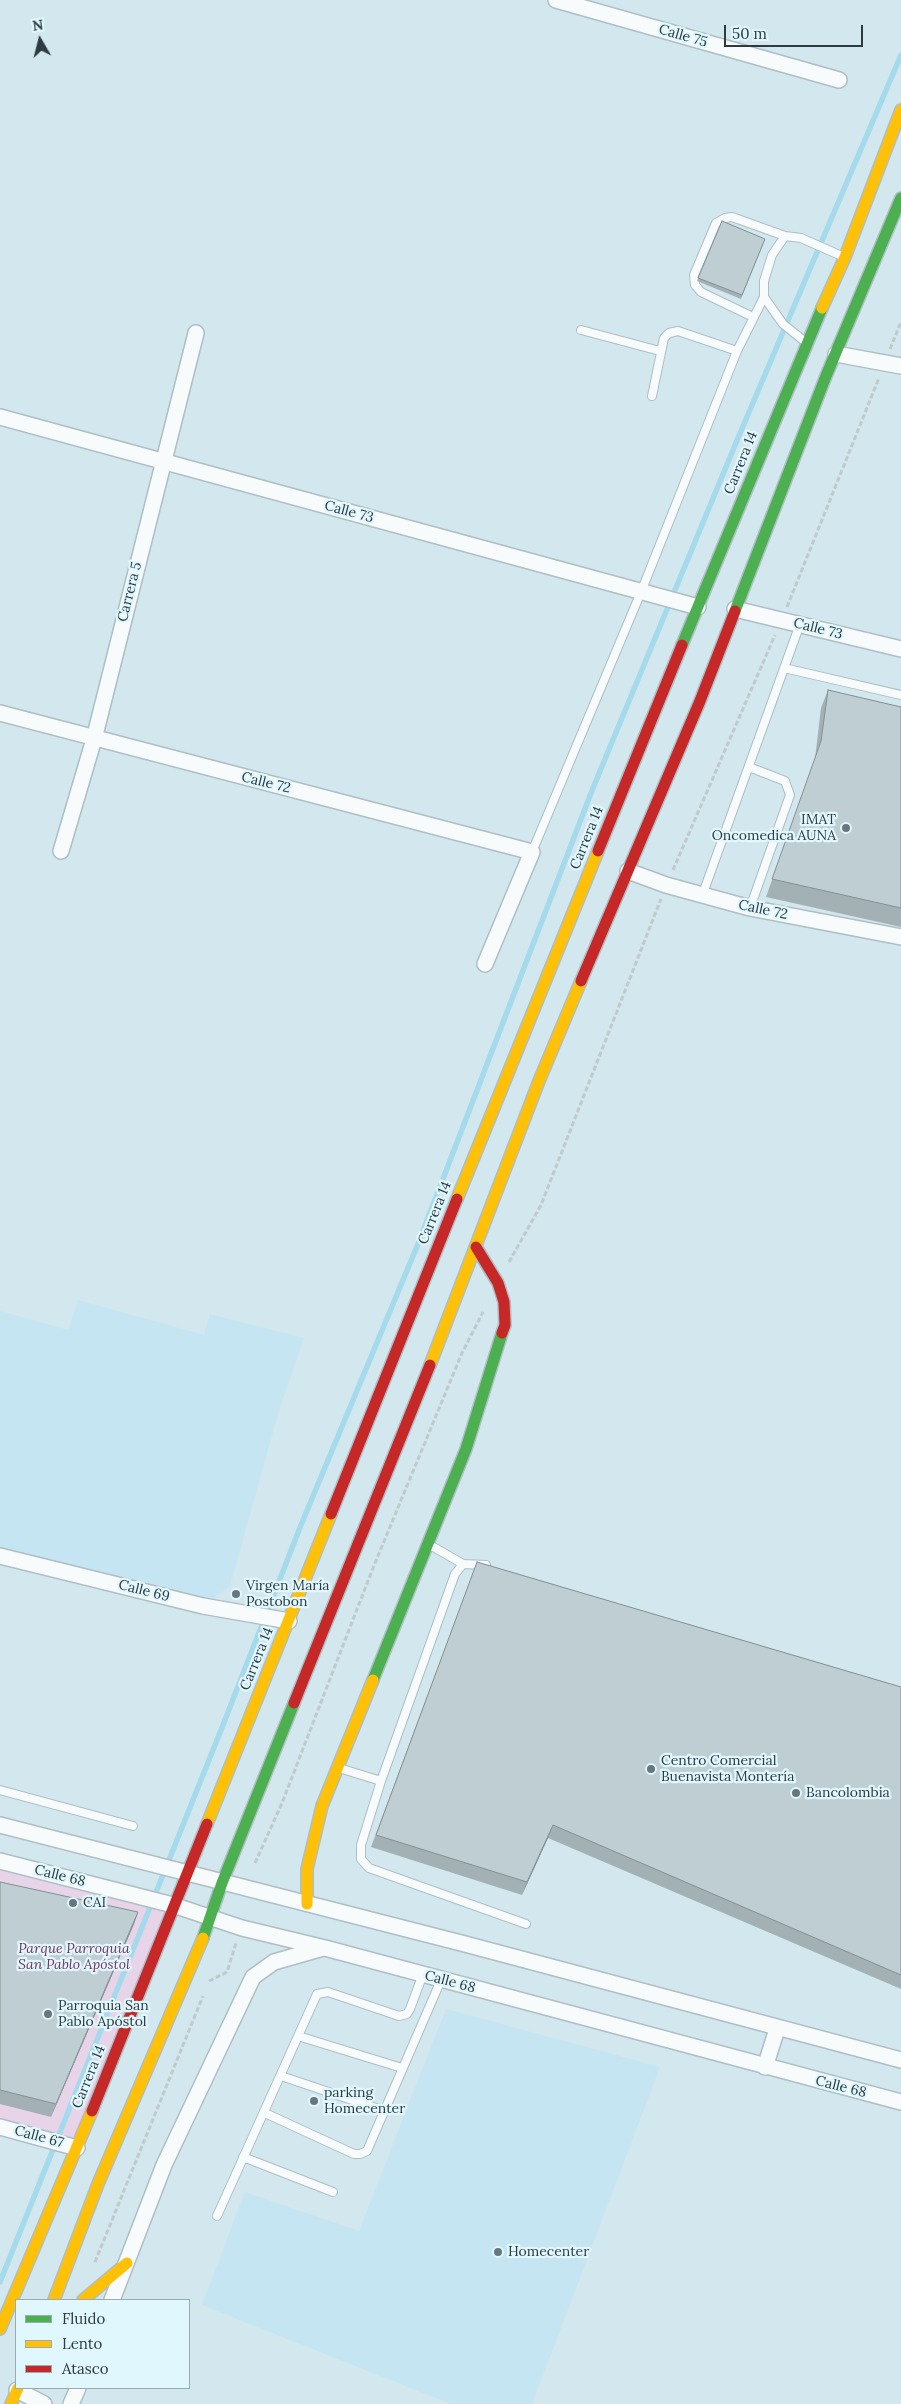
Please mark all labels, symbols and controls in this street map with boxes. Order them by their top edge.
north arrow [15,15,65,65]
text: N [31,15,45,35]
scale bar [726,15,865,47]
street label: Calle 75 [657,21,709,51]
text: 50 m [732,24,767,43]
street label: Carrera 14 [721,429,761,497]
street label: Calle 73 [323,497,375,527]
street label: Carrera 5 [114,560,146,624]
street label: Calle 73 [792,615,844,643]
street label: Calle 72 [240,769,292,797]
street label: Carrera 14 [567,804,607,872]
place label: IMAT Oncomedica AUNA [712,812,836,844]
marker: IMAT Oncomedica AUNA [840,822,852,834]
street label: Calle 72 [737,897,789,923]
street label: Carrera 14 [415,1179,455,1247]
street label: Calle 69 [117,1577,171,1605]
place label: Virgen María Postobon [246,1578,330,1610]
marker: Virgen María Postobon [230,1588,242,1600]
street label: Carrera 14 [237,1625,277,1693]
place label: Centro Comercial Buenavista Montería [661,1753,794,1785]
marker: Centro Comercial Buenavista Montería [645,1763,657,1775]
place label: Bancolombia [806,1785,890,1801]
marker: Bancolombia [790,1787,802,1799]
street label: Calle 68 [33,1862,87,1890]
place label: CAI [83,1895,106,1911]
marker: CAI [67,1897,79,1909]
park label: Parque Parroquia San Pablo Apóstol [18,1941,130,1974]
street label: Calle 68 [423,1967,477,1997]
place label: Parroquia San Pablo Apóstol [58,1998,149,2030]
marker: Parroquia San Pablo Apóstol [42,2008,54,2020]
street label: Carrera 14 [69,2043,109,2111]
street label: Calle 68 [814,2073,868,2101]
place label: parking Homecenter [324,2085,405,2118]
marker: parking Homecenter [308,2095,320,2107]
street label: Calle 67 [13,2122,65,2152]
place label: Homecenter [508,2244,589,2260]
marker: Homecenter [492,2246,504,2258]
legend [15,2299,190,2389]
text: Fluido [62,2309,105,2328]
text: Lento [62,2334,102,2353]
text: Atasco [62,2359,108,2378]

